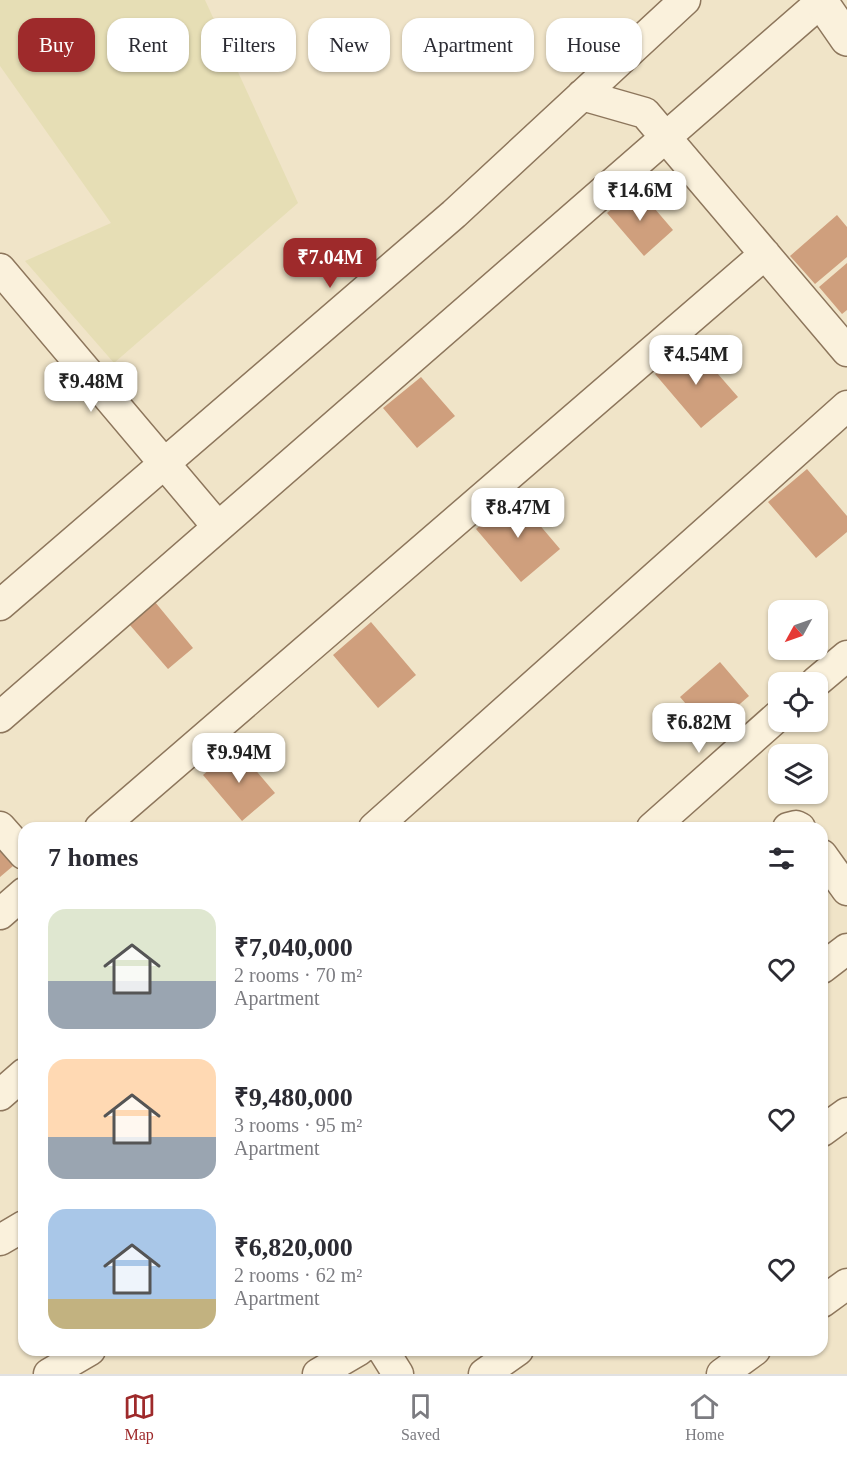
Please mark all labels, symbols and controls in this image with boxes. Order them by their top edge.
chip: Buy [18,18,95,72]
chip: Rent [107,18,189,72]
chip: Filters [201,18,296,72]
chip: New [308,18,390,72]
chip: Apartment [402,18,534,72]
chip: House [546,18,642,72]
pin: ₹14.6M [591,171,689,222]
text: ₹14.6M [607,179,673,201]
pin: ₹7.04M [281,238,379,289]
text: ₹7.04M [297,246,363,268]
pin: ₹4.54M [647,335,745,386]
text: ₹4.54M [663,343,729,365]
pin: ₹9.48M [42,362,140,413]
text: ₹9.48M [58,370,124,392]
pin: ₹8.47M [469,488,567,539]
text: ₹8.47M [485,496,551,518]
north arrow [768,600,828,660]
map controls [768,600,828,804]
button: locate [768,672,828,732]
pin: ₹6.82M [650,703,748,754]
text: ₹6.82M [666,711,732,733]
pin: ₹9.94M [190,733,288,784]
text: ₹9.94M [206,741,272,763]
button: layers [768,744,828,804]
icon: filters [765,842,798,875]
text: 7 homes [48,843,138,872]
icon: home [96,933,168,1005]
text: ₹7,040,000 [234,933,353,962]
icon: heart [765,953,798,986]
text: 2 rooms · 70 m² [234,964,362,986]
text: Apartment [234,987,320,1009]
icon: home [96,1083,168,1155]
text: ₹9,480,000 [234,1083,353,1112]
icon: heart [765,1103,798,1136]
text: 3 rooms · 95 m² [234,1114,362,1136]
text: Apartment [234,1137,320,1159]
icon: home [96,1233,168,1305]
text: ₹6,820,000 [234,1233,353,1262]
icon: heart [765,1253,798,1286]
text: 2 rooms · 62 m² [234,1264,362,1286]
text: Apartment [234,1287,320,1309]
tab: Map [123,1390,156,1444]
tab: Saved [401,1390,440,1444]
tab: Home [685,1390,724,1444]

